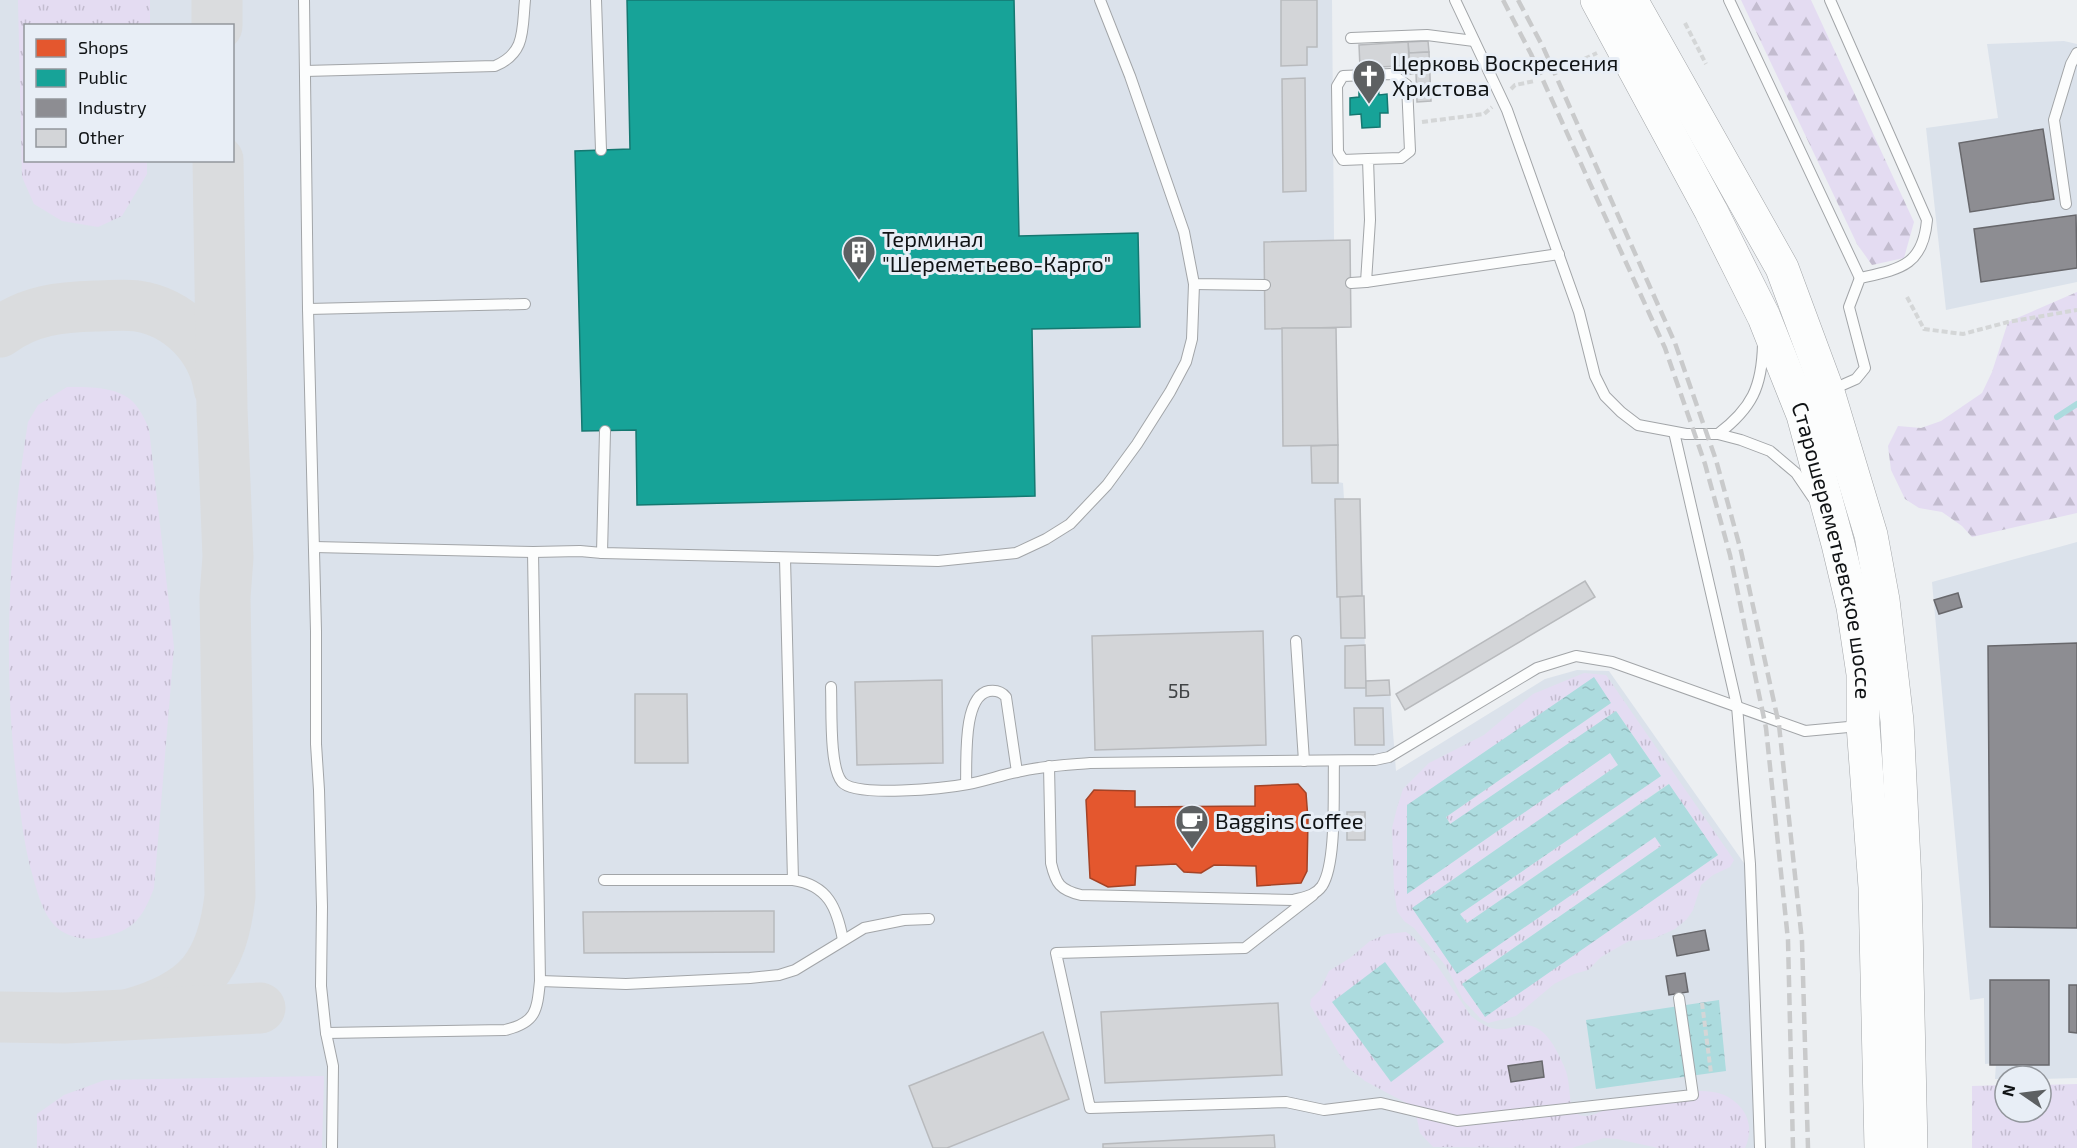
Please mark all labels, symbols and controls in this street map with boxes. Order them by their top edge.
legend [24,24,234,162]
text: Shops [78,36,128,58]
place label: Церковь Воскресения Христова [1392,49,1618,100]
church icon: Церковь Воскресения Христова [1351,58,1387,105]
text: Public [78,66,128,88]
text: Industry [78,96,147,118]
text: Other [78,126,124,148]
place label: Терминал "Шереметьево-Карго" [882,225,1111,276]
building icon: Терминал "Шереметьево-Карго" [841,234,877,281]
street label: Старошереметьевское шоссе [1787,398,1877,699]
house number: 5Б [1168,678,1190,702]
cafe icon: Baggins Coffee [1174,803,1210,850]
place label: Baggins Coffee [1215,807,1364,833]
north arrow [1993,1064,2053,1124]
text: N [1997,1082,2019,1098]

